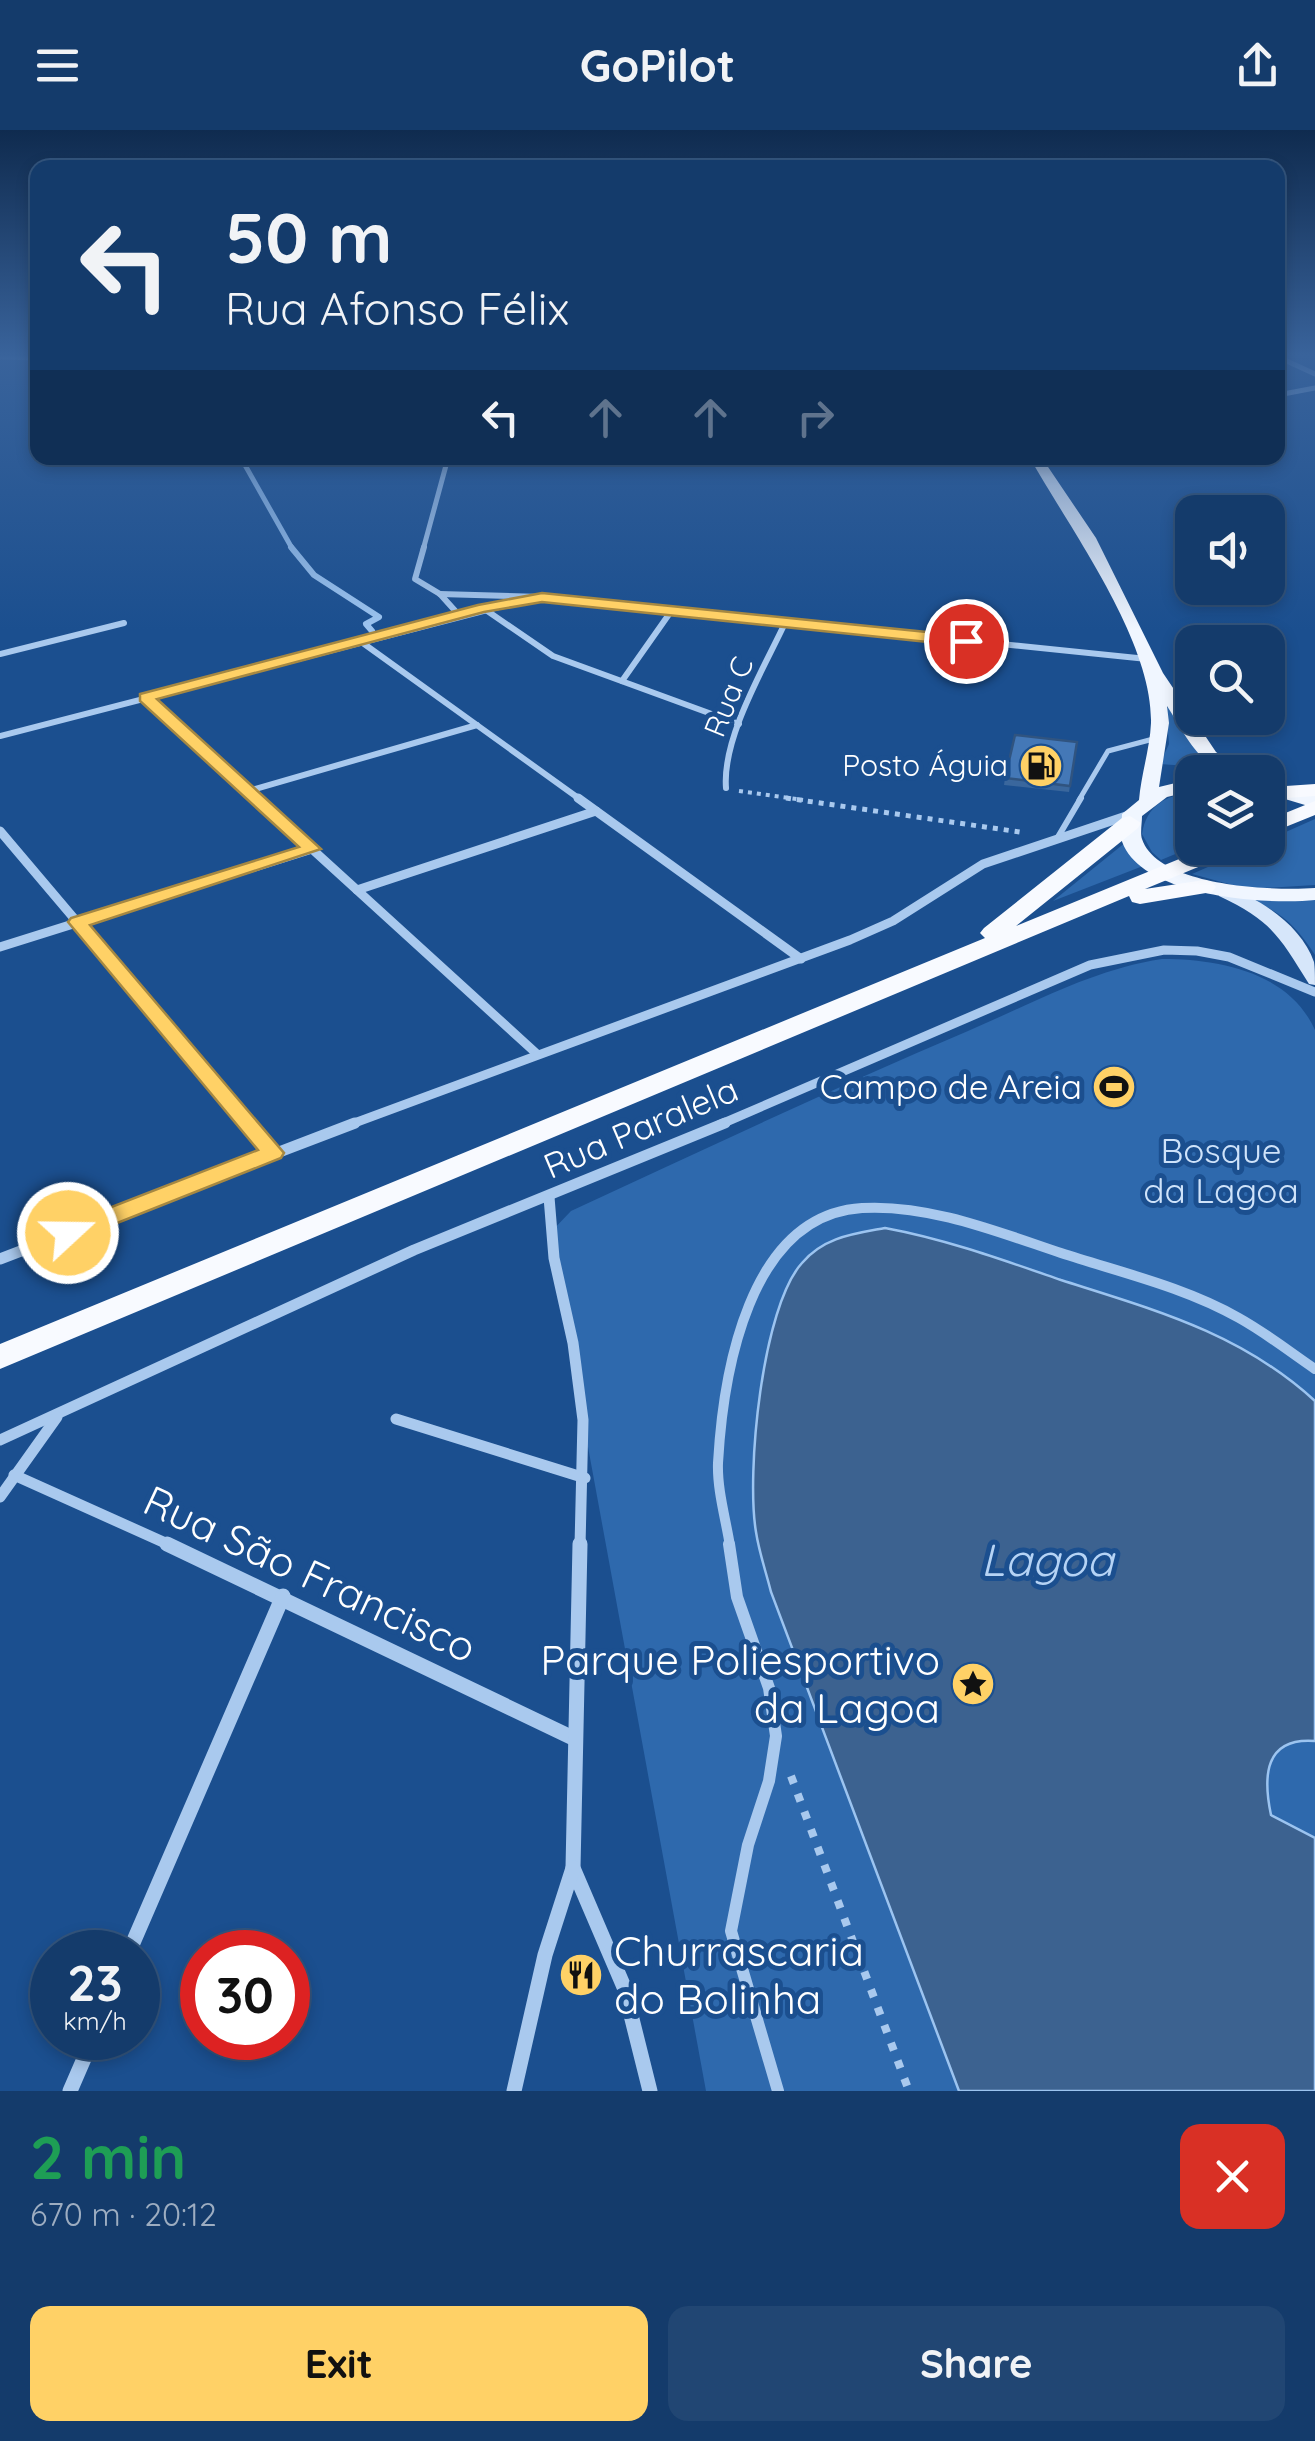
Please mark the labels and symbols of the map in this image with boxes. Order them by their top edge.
pin [924,599,1009,684]
street label: Rua C [695,651,761,742]
fuel station icon: Posto Águia [1018,743,1064,789]
place label: Posto Águia [842,746,1008,784]
place label: Campo de Areia [820,1064,1082,1108]
sports icon: Campo de Areia [1091,1064,1137,1110]
street label: Rua Paralela [537,1066,744,1188]
park label: Bosque da Lagoa [1143,1128,1299,1212]
position arrow [16,1181,120,1285]
street label: Rua São Francisco [136,1473,485,1674]
water label: Lagoa [981,1531,1116,1587]
place label: Parque Poliesportivo da Lagoa [540,1633,940,1734]
place icon: Parque Poliesportivo da Lagoa [950,1661,996,1707]
place label: Churrascaria do Bolinha [614,1924,864,2025]
speed limit sign: 30 [180,1930,310,2060]
restaurant icon: Churrascaria do Bolinha [558,1952,604,1998]

